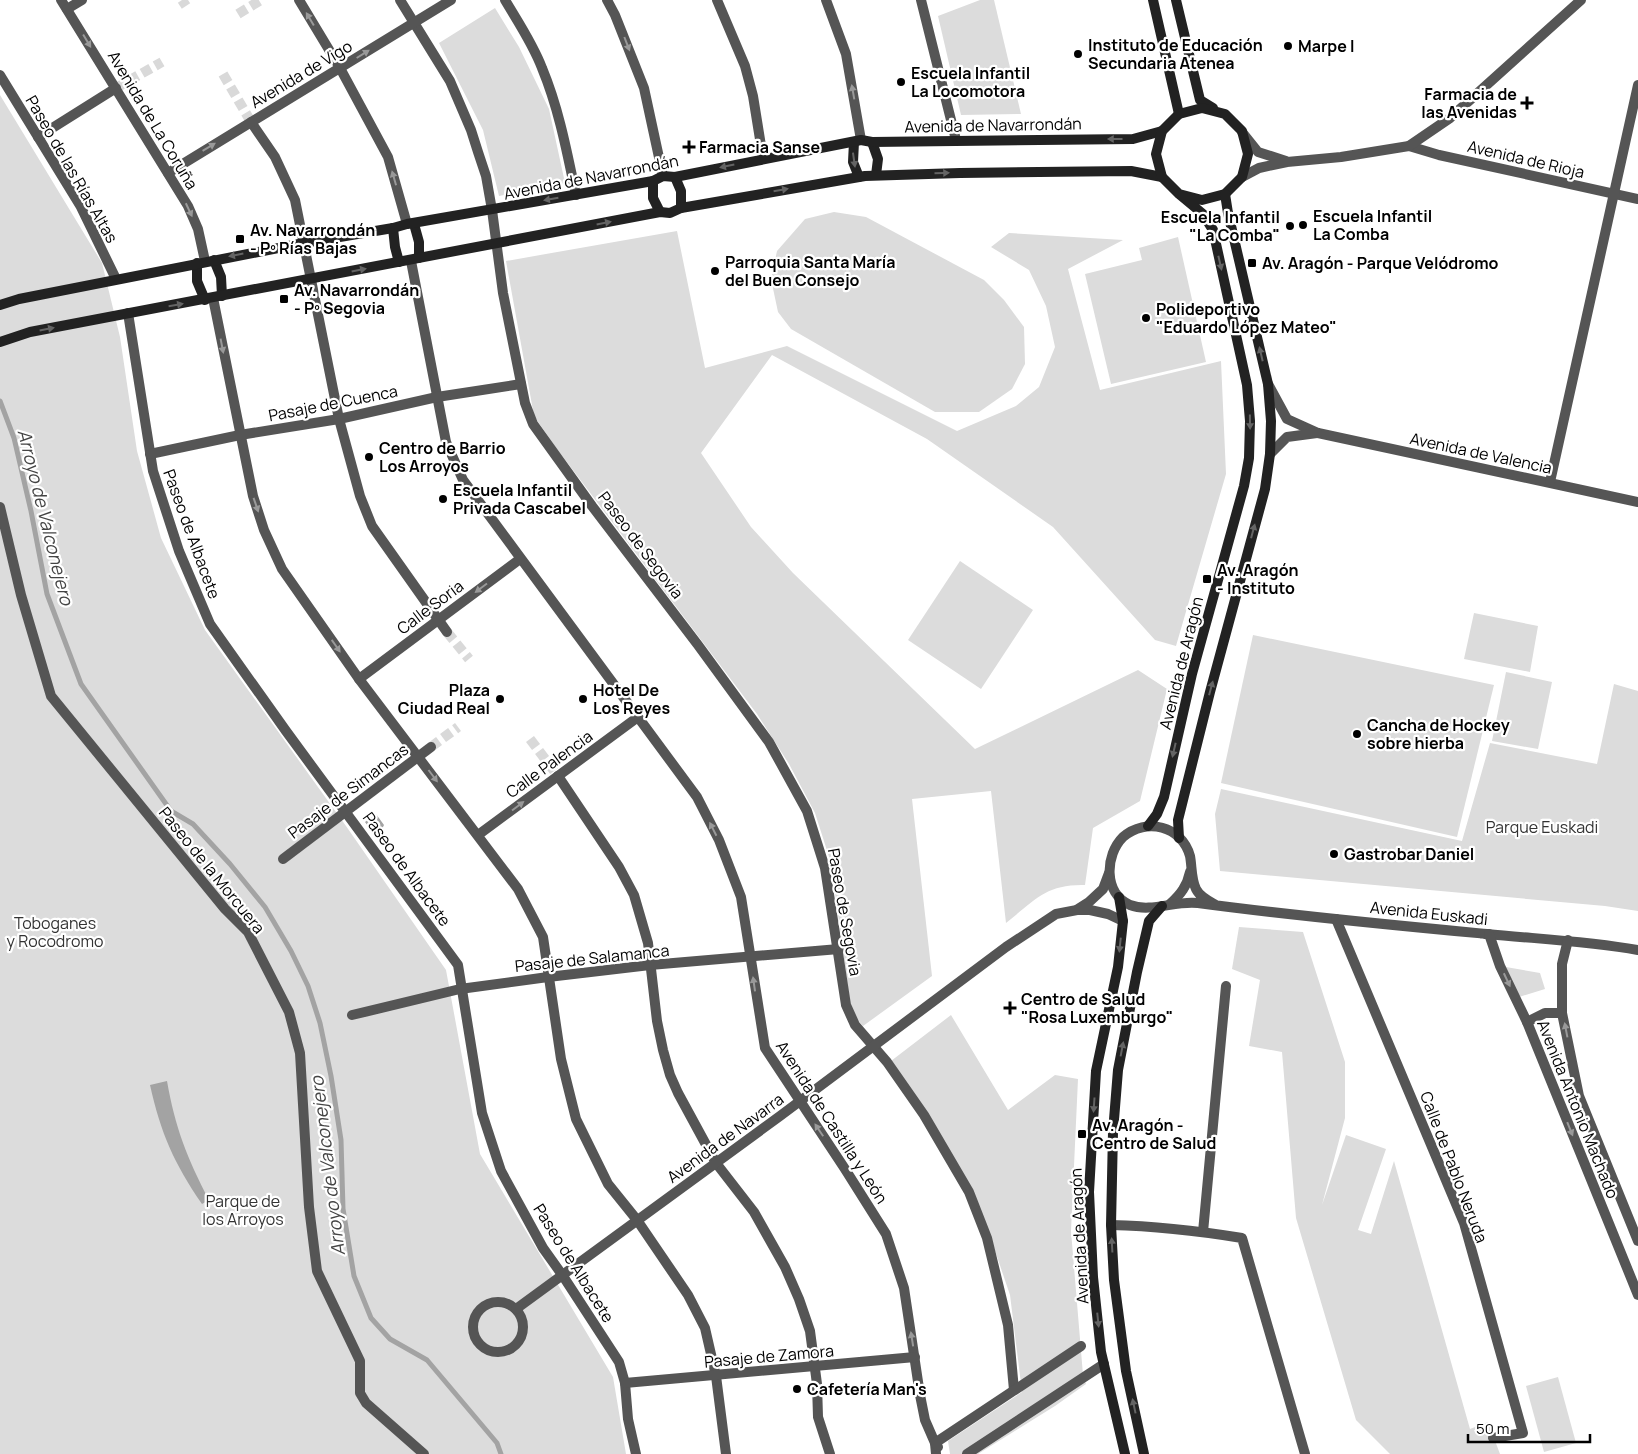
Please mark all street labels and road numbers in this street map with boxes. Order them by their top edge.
street label: Avenida de Vigo [246,35,356,113]
street label: Avenida de La Coruña [103,47,203,193]
street label: Paseo de las Rías Altas [21,91,123,247]
street label: Avenida de Navarrondán [904,112,1082,138]
street label: Avenida de Rioja [1465,135,1587,183]
street label: Avenida de Navarrondán [502,149,680,205]
street label: Pasaje de Cuenca [266,380,400,426]
street label: Avenida de Valencia [1408,427,1554,479]
street label: Paseo de Albacete [158,466,226,602]
street label: Paseo de Segovia [593,487,689,603]
street label: Calle Soria [392,575,468,639]
street label: Avenida de Aragón [1154,594,1208,732]
street label: Calle Palencia [501,725,597,803]
street label: Pasaje de Simancas [283,738,413,844]
street label: Paseo de la Morcuera [154,802,270,938]
street label: Paseo de Albacete [358,807,456,931]
street label: Paseo de Segovia [823,846,867,978]
street label: Avenida Euskadi [1369,896,1489,930]
street label: Pasaje de Salamanca [514,939,670,977]
street label: Avenida Antonio Machado [1532,1016,1624,1202]
street label: Avenida de Castilla y León [771,1036,893,1208]
street label: Avenida de Navarra [662,1088,788,1188]
street label: Calle de Pablo Neruda [1415,1088,1493,1246]
street label: Avenida de Aragón [1064,1167,1094,1305]
street label: Paseo de Albacete [529,1199,619,1327]
street label: Pasaje de Zamora [703,1339,835,1373]

